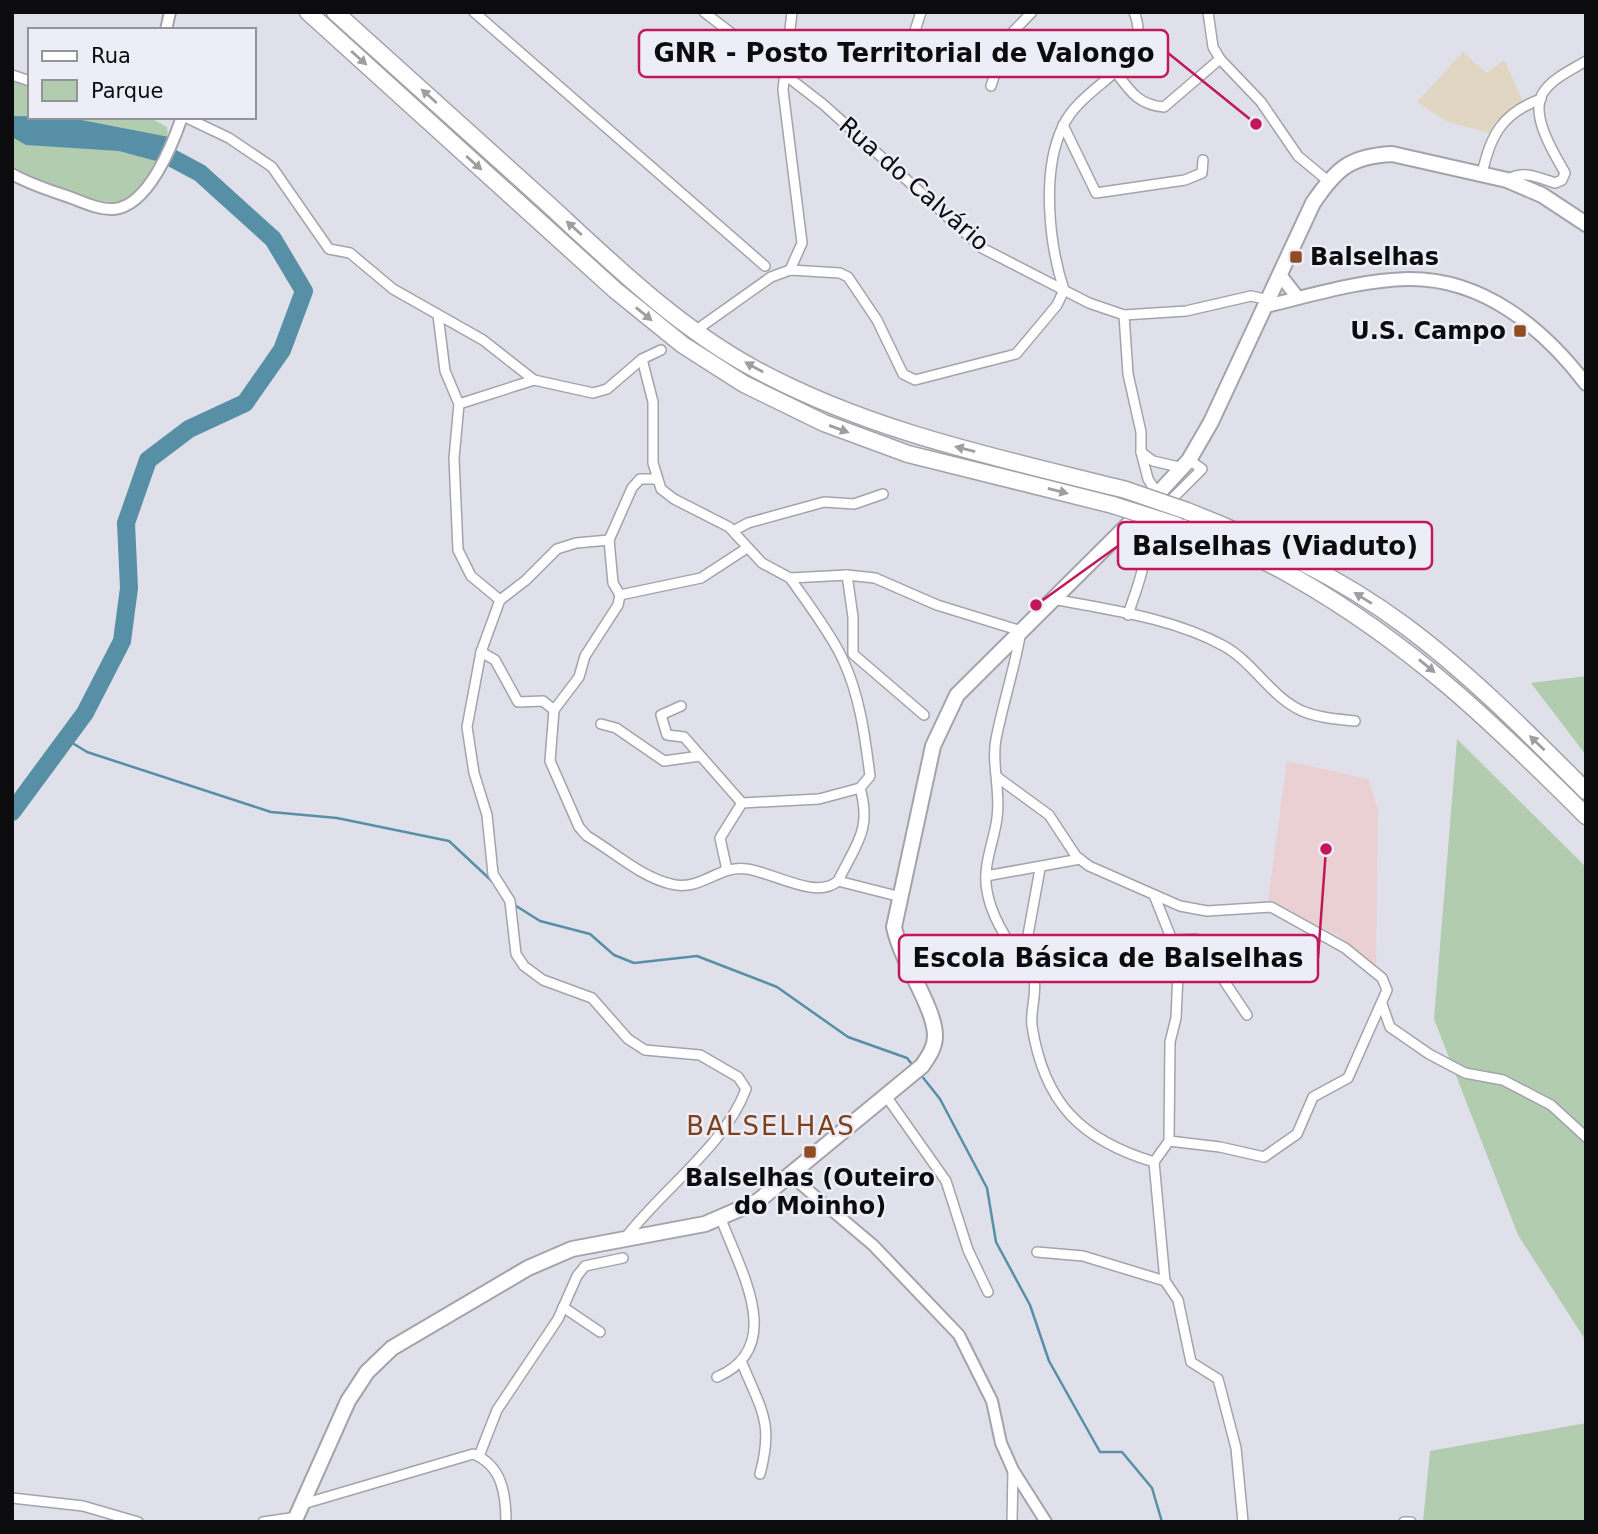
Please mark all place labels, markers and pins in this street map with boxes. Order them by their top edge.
callout: GNR - Posto Territorial de Valongo [639,30,1168,77]
place label: Balselhas [1310,243,1439,271]
marker: Balselhas [1288,249,1304,265]
place label: U.S. Campo [1350,317,1506,345]
marker: U.S. Campo [1512,323,1528,339]
callout: Balselhas (Viaduto) [1118,522,1432,569]
callout: Escola Básica de Balselhas [899,935,1318,982]
marker: Balselhas (Outeiro do Moinho) [802,1144,818,1160]
place label: Balselhas (Outeiro do Moinho) [685,1164,935,1220]

